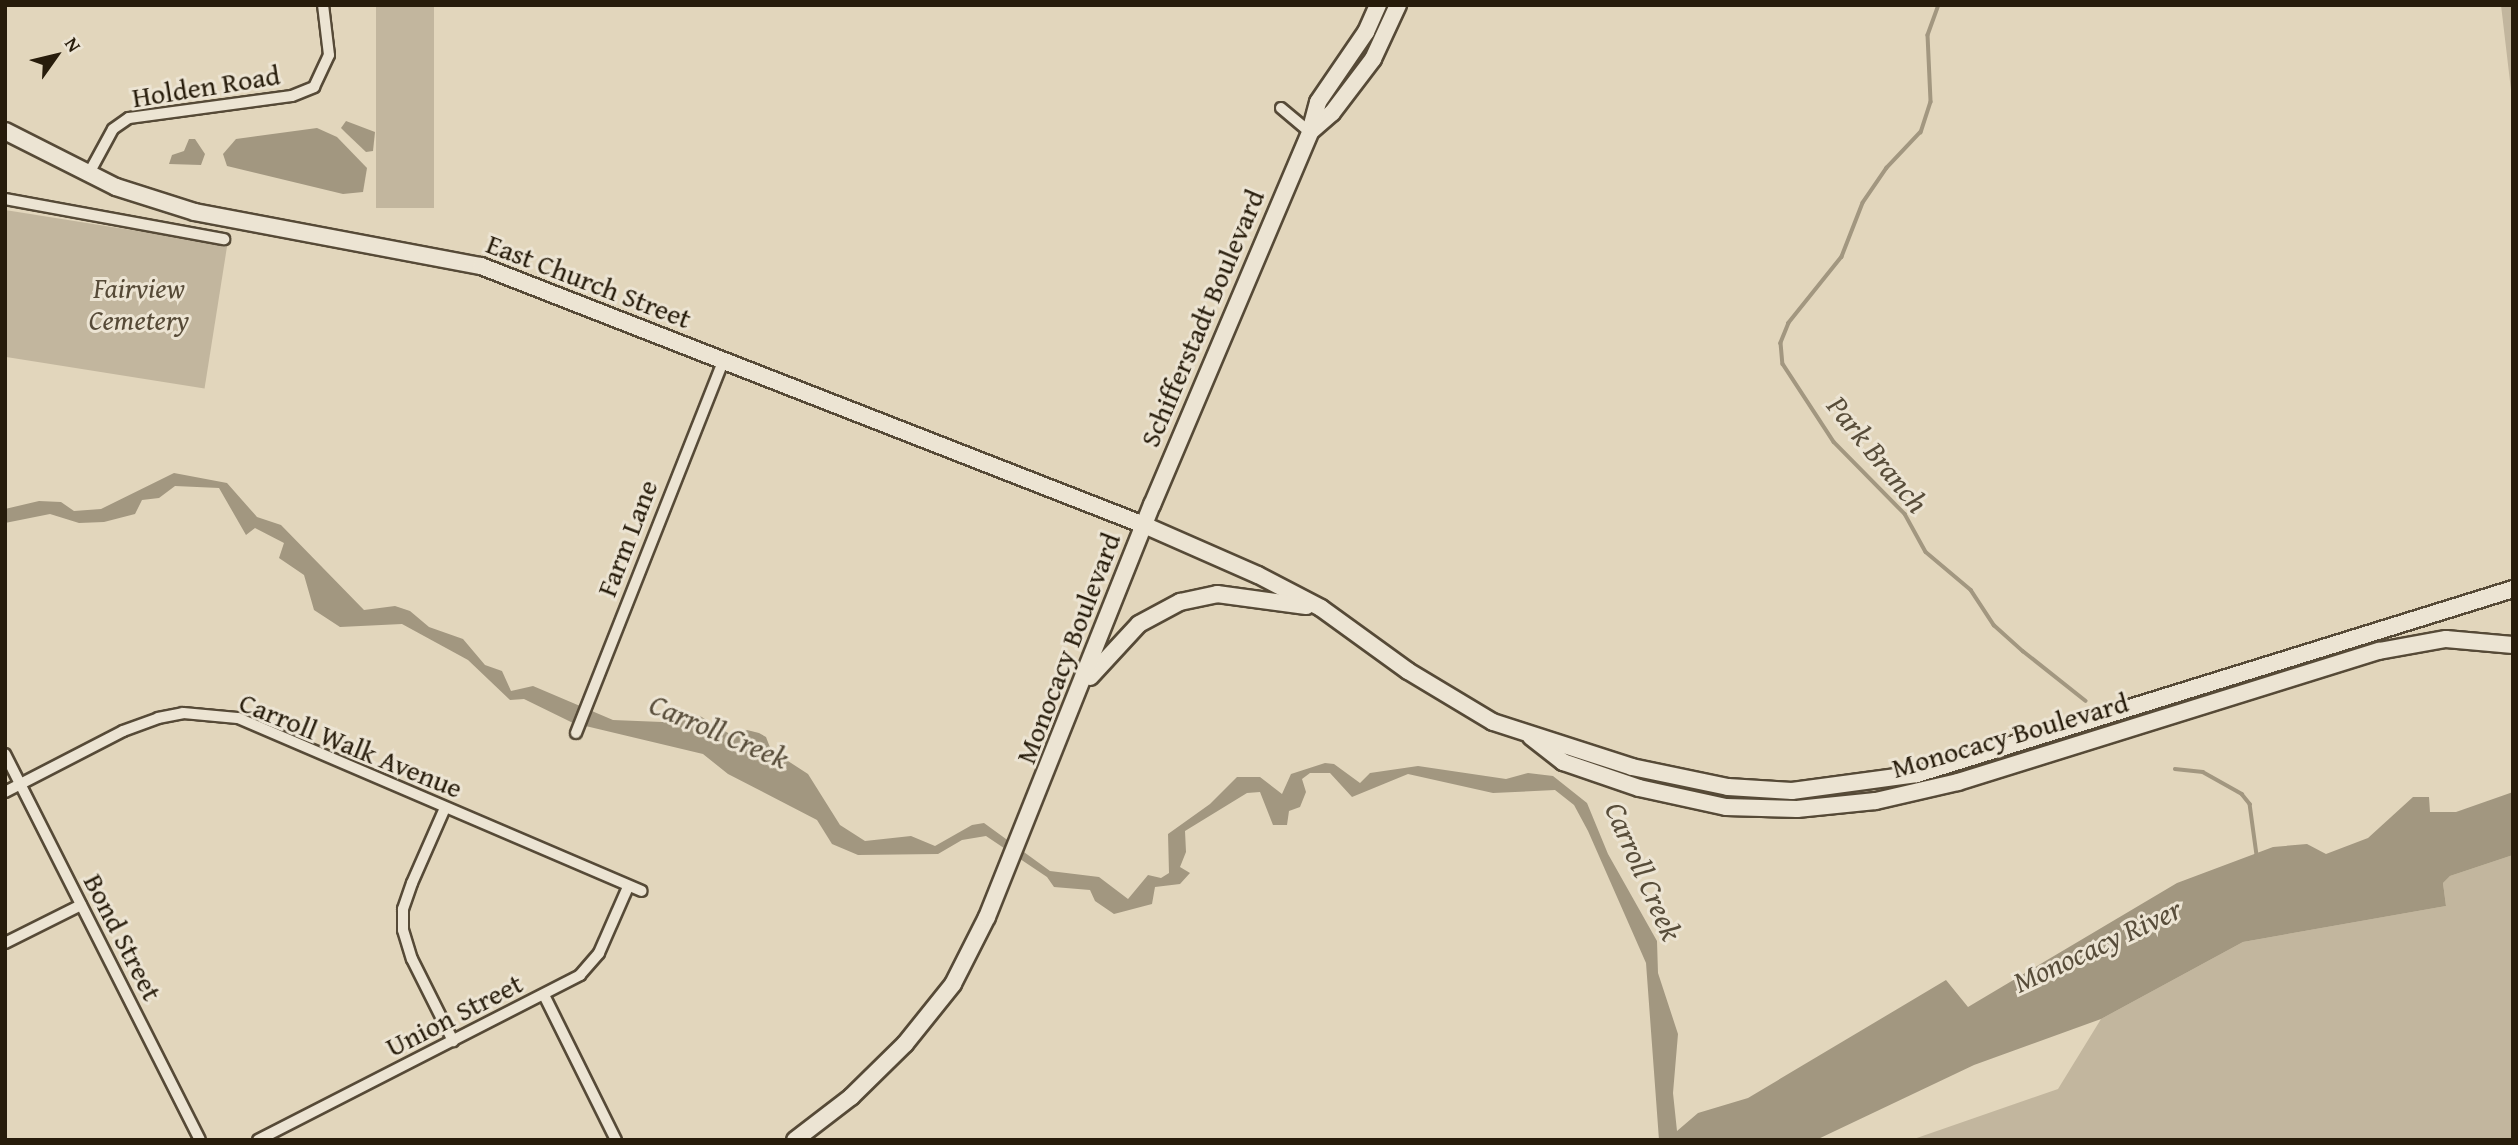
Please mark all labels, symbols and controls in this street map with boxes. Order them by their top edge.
north arrow [21,21,91,91]
text: N [58,31,89,57]
street label: Holden Road [130,58,282,114]
street label: Schifferstadt Boulevard [1133,184,1271,452]
street label: East Church Street [482,227,696,335]
park label: Fairview Cemetery [89,271,189,337]
water label: Park Branch [1820,388,1936,520]
street label: Farm Lane [589,475,665,601]
street label: Monocacy Boulevard [1008,528,1128,768]
street label: Carroll Walk Avenue [235,685,467,805]
street label: Monocacy Boulevard [1888,685,2132,785]
water label: Carroll Creek [644,686,794,776]
water label: Carroll Creek [1598,796,1690,946]
street label: Bond Street [77,868,169,1006]
water label: Monocacy River [2007,890,2187,1000]
street label: Union Street [380,966,528,1064]

